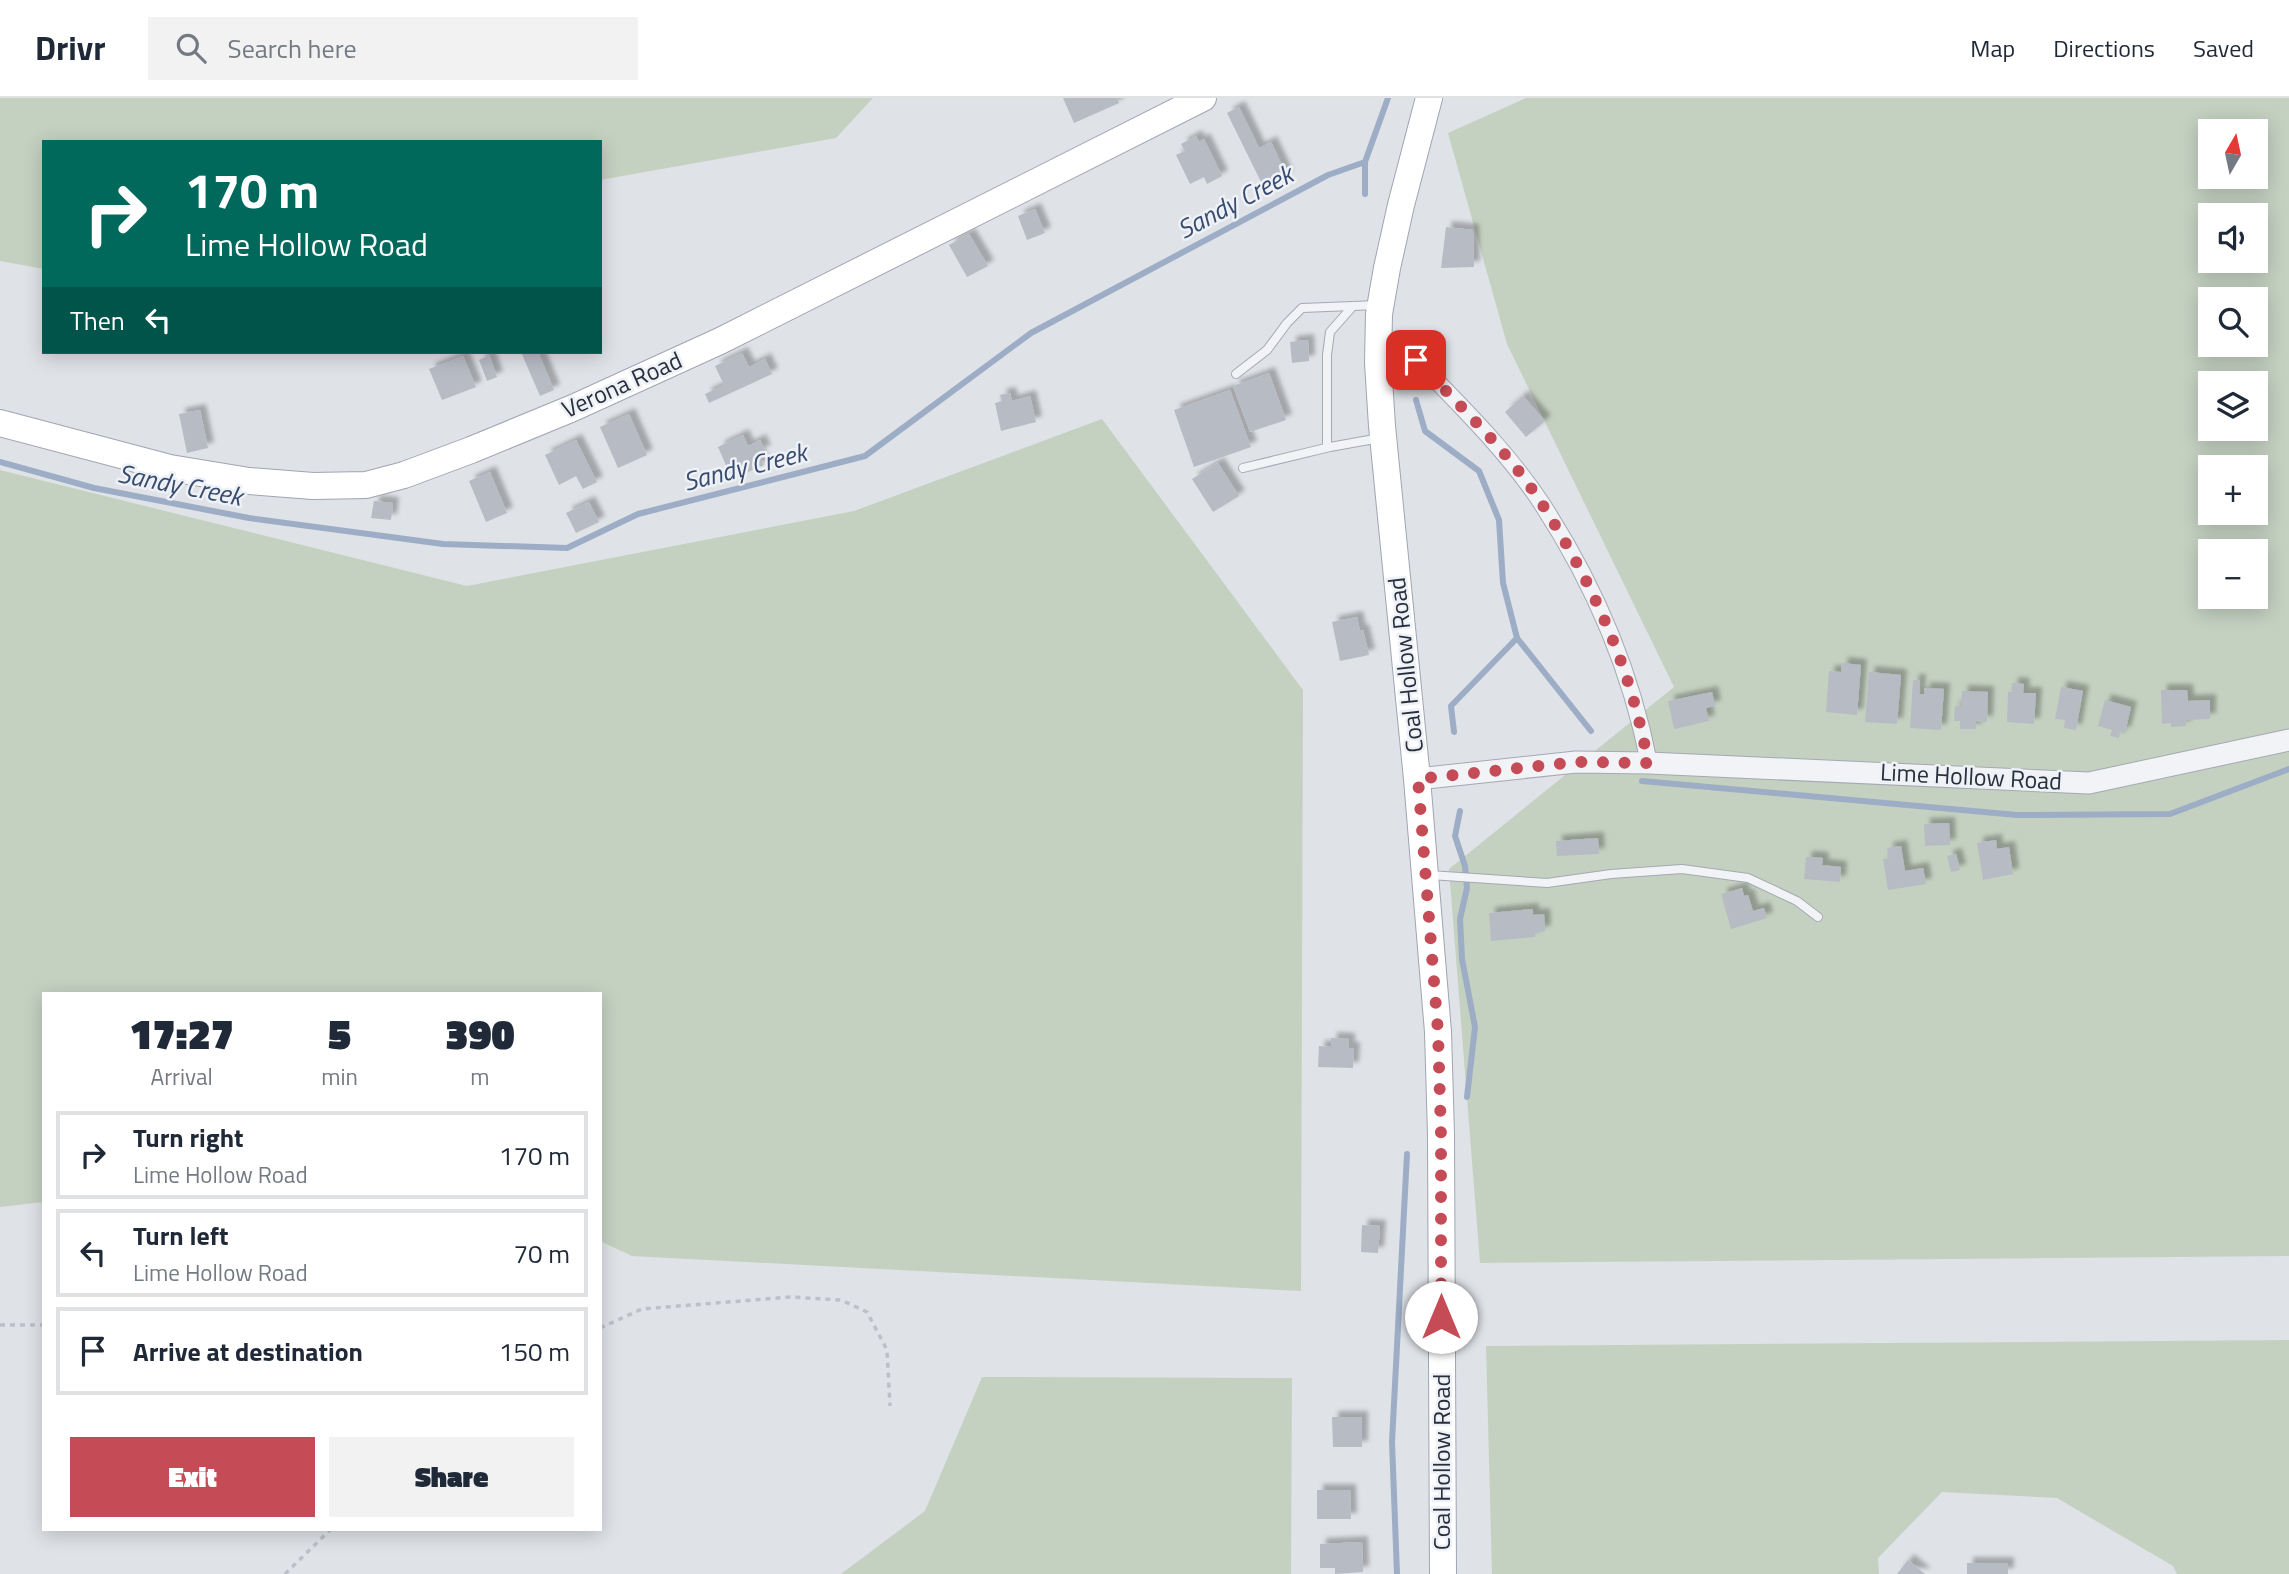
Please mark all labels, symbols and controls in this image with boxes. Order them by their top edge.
search box [148,17,638,80]
text: Drivr [35,23,106,73]
icon: search [172,29,210,67]
text: Search here [228,29,357,68]
text: Map [1970,30,2015,66]
text: Directions [2053,30,2155,66]
text: Saved [2193,30,2254,66]
north arrow [2198,119,2268,189]
map controls [2198,119,2268,609]
text: 170 m [185,152,319,227]
water label: Sandy Creek [1170,153,1303,248]
icon: right [70,168,161,259]
button: sound [2198,203,2268,273]
text: Lime Hollow Road [185,220,428,268]
button: search [2198,287,2268,357]
text: Then [70,301,125,340]
icon: left [139,301,177,339]
pin [1386,330,1446,390]
icon: arrive [1397,341,1435,379]
street label: Verona Road [556,342,687,427]
button: layers [2198,371,2268,441]
water label: Sandy Creek [679,432,814,501]
water label: Sandy Creek [115,453,249,516]
button: + [2198,455,2268,525]
button: − [2198,539,2268,609]
street label: Coal Hollow Road [1378,576,1432,755]
street label: Lime Hollow Road [1879,753,2063,799]
text: 17:27 [129,1001,234,1065]
text: 5 [328,1001,351,1065]
text: 390 [445,1001,515,1065]
text: Arrival [150,1059,213,1094]
text: min [321,1059,358,1094]
text: m [470,1059,490,1094]
text: Turn right [133,1118,244,1157]
icon: right [74,1136,112,1174]
text: 170 m [499,1136,570,1175]
text: Lime Hollow Road [133,1157,308,1192]
text: Turn left [133,1216,228,1255]
icon: left [74,1234,112,1272]
text: 70 m [513,1234,570,1273]
text: Lime Hollow Road [133,1255,308,1290]
position arrow [1404,1280,1478,1354]
icon: arrive [74,1332,112,1370]
text: Arrive at destination [133,1332,363,1371]
text: 150 m [499,1332,570,1371]
street label: Coal Hollow Road [1423,1374,1459,1550]
button: Exit [70,1437,315,1517]
button: Share [329,1437,574,1517]

